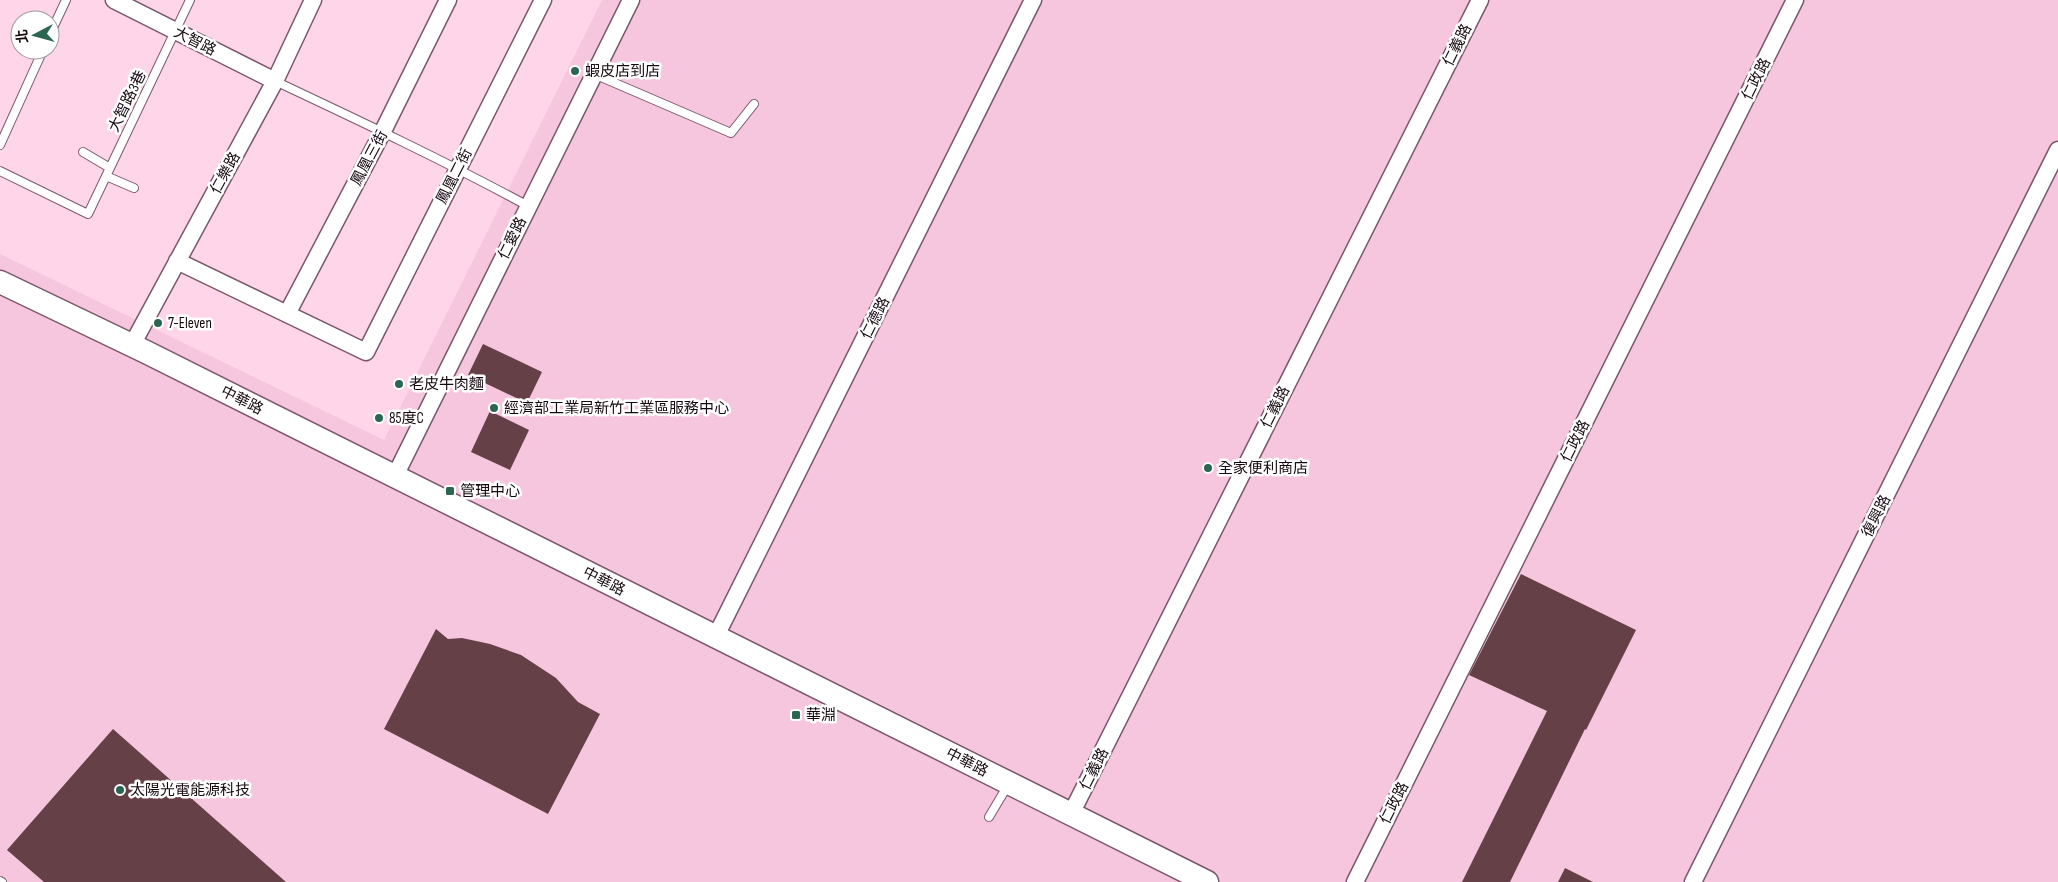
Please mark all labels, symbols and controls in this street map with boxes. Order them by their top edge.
north arrow [10,10,60,60]
street label: 仁義路 [1439,21,1476,70]
street label: 大智路 [170,23,219,60]
text: 北 [13,28,32,44]
street label: 仁政路 [1738,55,1775,104]
place label: 蝦皮店到店 [585,62,660,81]
marker: 蝦皮店到店 [569,65,581,77]
street label: 大智路3巷 [104,67,151,135]
street label: 鳳凰三街 [347,127,392,189]
street label: 鳳凰二街 [432,145,477,207]
street label: 仁樂路 [206,149,245,198]
street label: 仁愛路 [494,214,531,263]
street label: 仁德路 [857,294,894,343]
place label: 7-Eleven [168,314,212,333]
marker: 7-Eleven [152,317,164,329]
place label: 老皮牛肉麵 [409,375,484,394]
marker: 老皮牛肉麵 [393,378,405,390]
street label: 中華路 [217,382,266,419]
street label: 仁義路 [1257,383,1294,432]
place label: 經濟部工業局新竹工業區服務中心 [504,399,729,418]
marker: 經濟部工業局新竹工業區服務中心 [488,402,500,414]
place label: 85度C [389,409,424,428]
marker: 85度C [373,412,385,424]
street label: 仁政路 [1557,417,1594,466]
place label: 全家便利商店 [1218,459,1308,478]
marker: 全家便利商店 [1202,462,1214,474]
place label: 管理中心 [460,482,520,501]
marker: 管理中心 [444,485,456,497]
street label: 復興路 [1858,492,1895,541]
street label: 中華路 [579,563,628,600]
place label: 華淵 [806,706,836,725]
marker: 華淵 [790,709,802,721]
street label: 中華路 [942,744,991,781]
street label: 仁義路 [1076,745,1113,794]
street label: 仁政路 [1376,779,1413,828]
place label: 太陽光電能源科技 [130,781,250,800]
marker: 太陽光電能源科技 [114,784,126,796]

